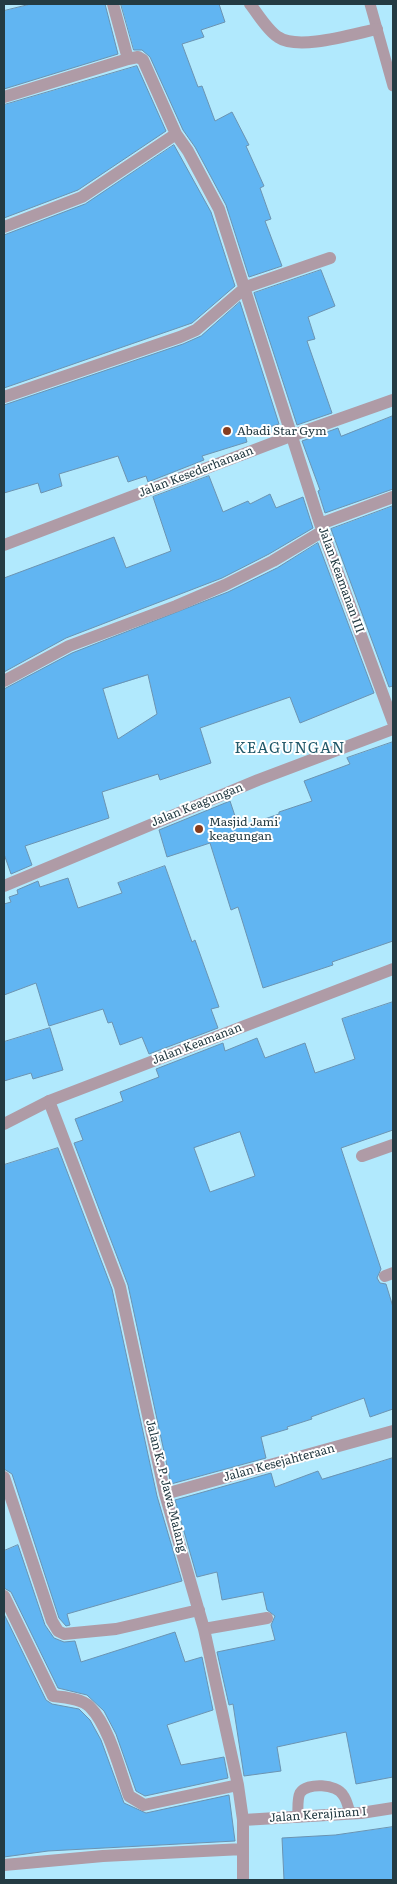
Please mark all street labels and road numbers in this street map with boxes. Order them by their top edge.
street label: Jalan Kesederhanaan [137,443,255,501]
street label: Jalan Keamanan III [315,525,367,635]
street label: Jalan Keagungan [149,780,245,830]
street label: Jalan Keamanan [150,1020,244,1068]
street label: Jalan K. P. Jawa Malang [143,1418,189,1554]
street label: Jalan Kesejahteraan [222,1441,336,1485]
street label: Jalan Kerajinan I [269,1804,367,1826]

